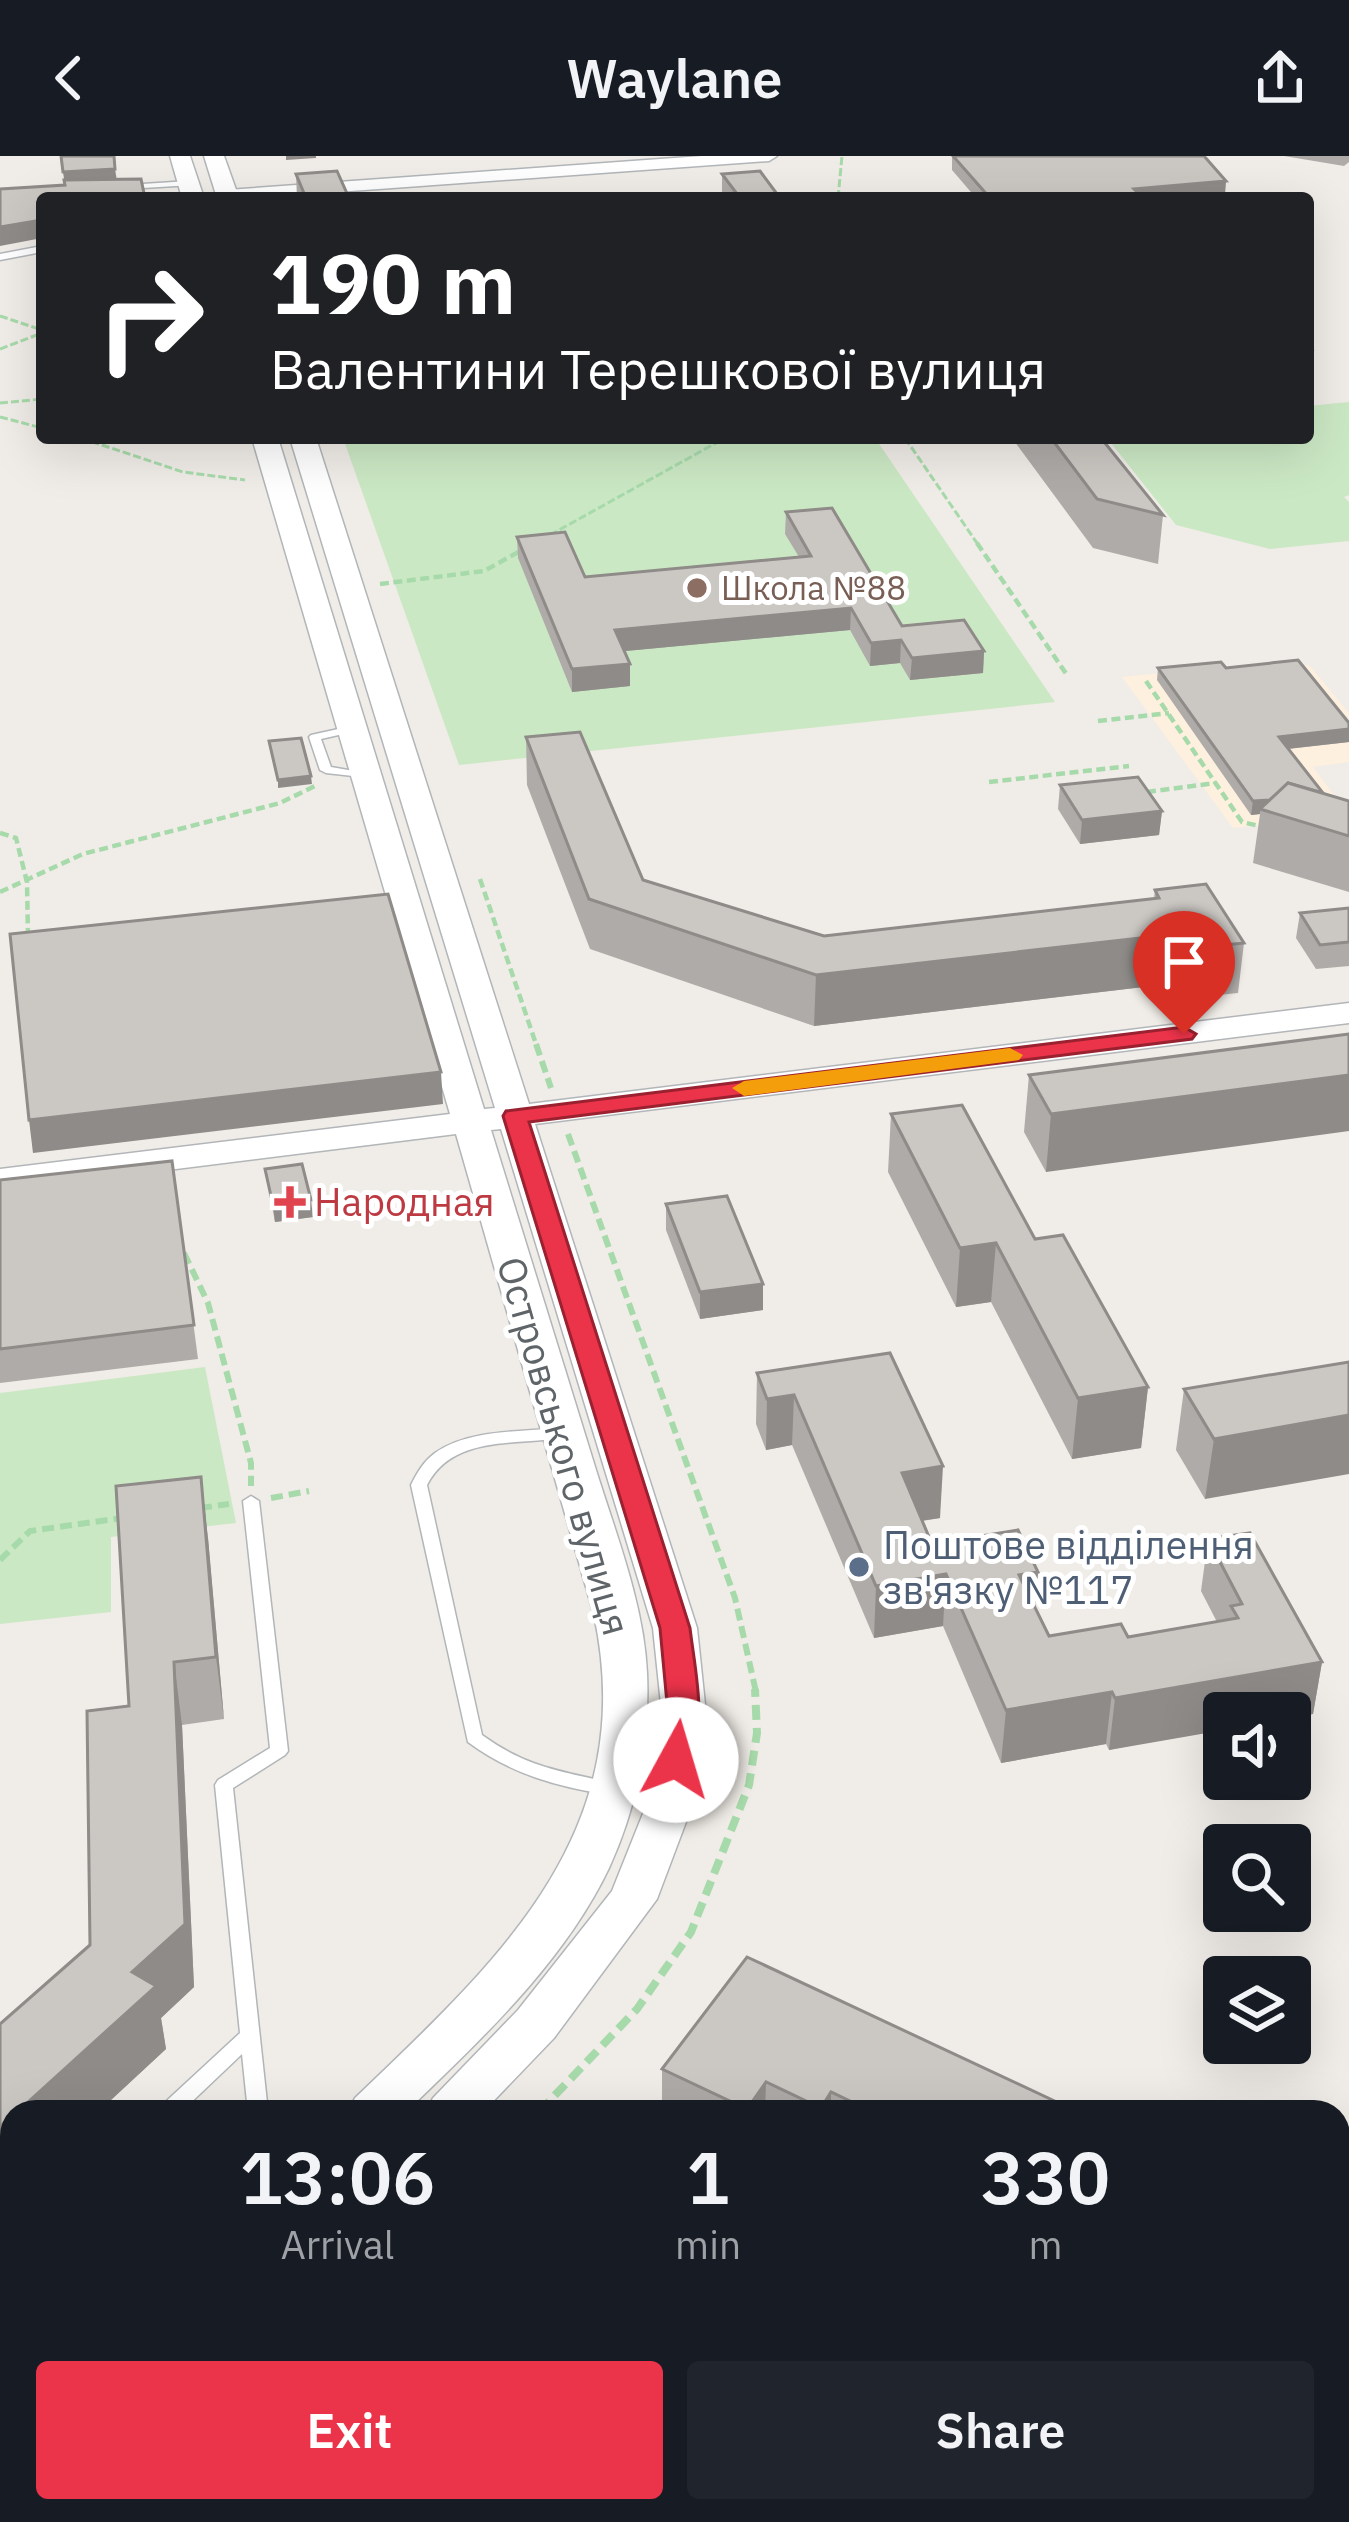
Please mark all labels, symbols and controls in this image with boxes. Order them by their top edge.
text: Waylane [567,43,782,113]
icon: back [36,45,102,111]
icon: share [1247,45,1313,111]
text: 190 m [270,228,516,337]
icon: right [72,240,228,396]
text: Валентини Терешкової вулиця [270,334,1046,404]
place label: Школа №88 [721,566,906,609]
marker: Школа №88 [684,575,710,601]
pin [1133,911,1235,1034]
icon: arrive [1151,929,1217,995]
place label: Народная [314,1176,495,1227]
marker: Народная [277,1189,303,1215]
street label: Островського вулиця [486,1251,643,1641]
place label: Поштове відділення зв'язку №117 [883,1519,1254,1615]
marker: Поштове відділення зв'язку №117 [846,1554,872,1580]
map controls [1203,1692,1311,2064]
button: sound [1203,1692,1311,1800]
position arrow [613,1697,739,1823]
button: search [1203,1824,1311,1932]
button: layers [1203,1956,1311,2064]
text: 13:06 [240,2130,435,2224]
text: 1 [686,2130,730,2224]
text: 330 [981,2130,1110,2224]
text: Arrival [281,2219,394,2270]
text: min [675,2219,741,2270]
text: m [1028,2219,1063,2270]
button: Exit [36,2361,663,2499]
button: Share [687,2361,1314,2499]

